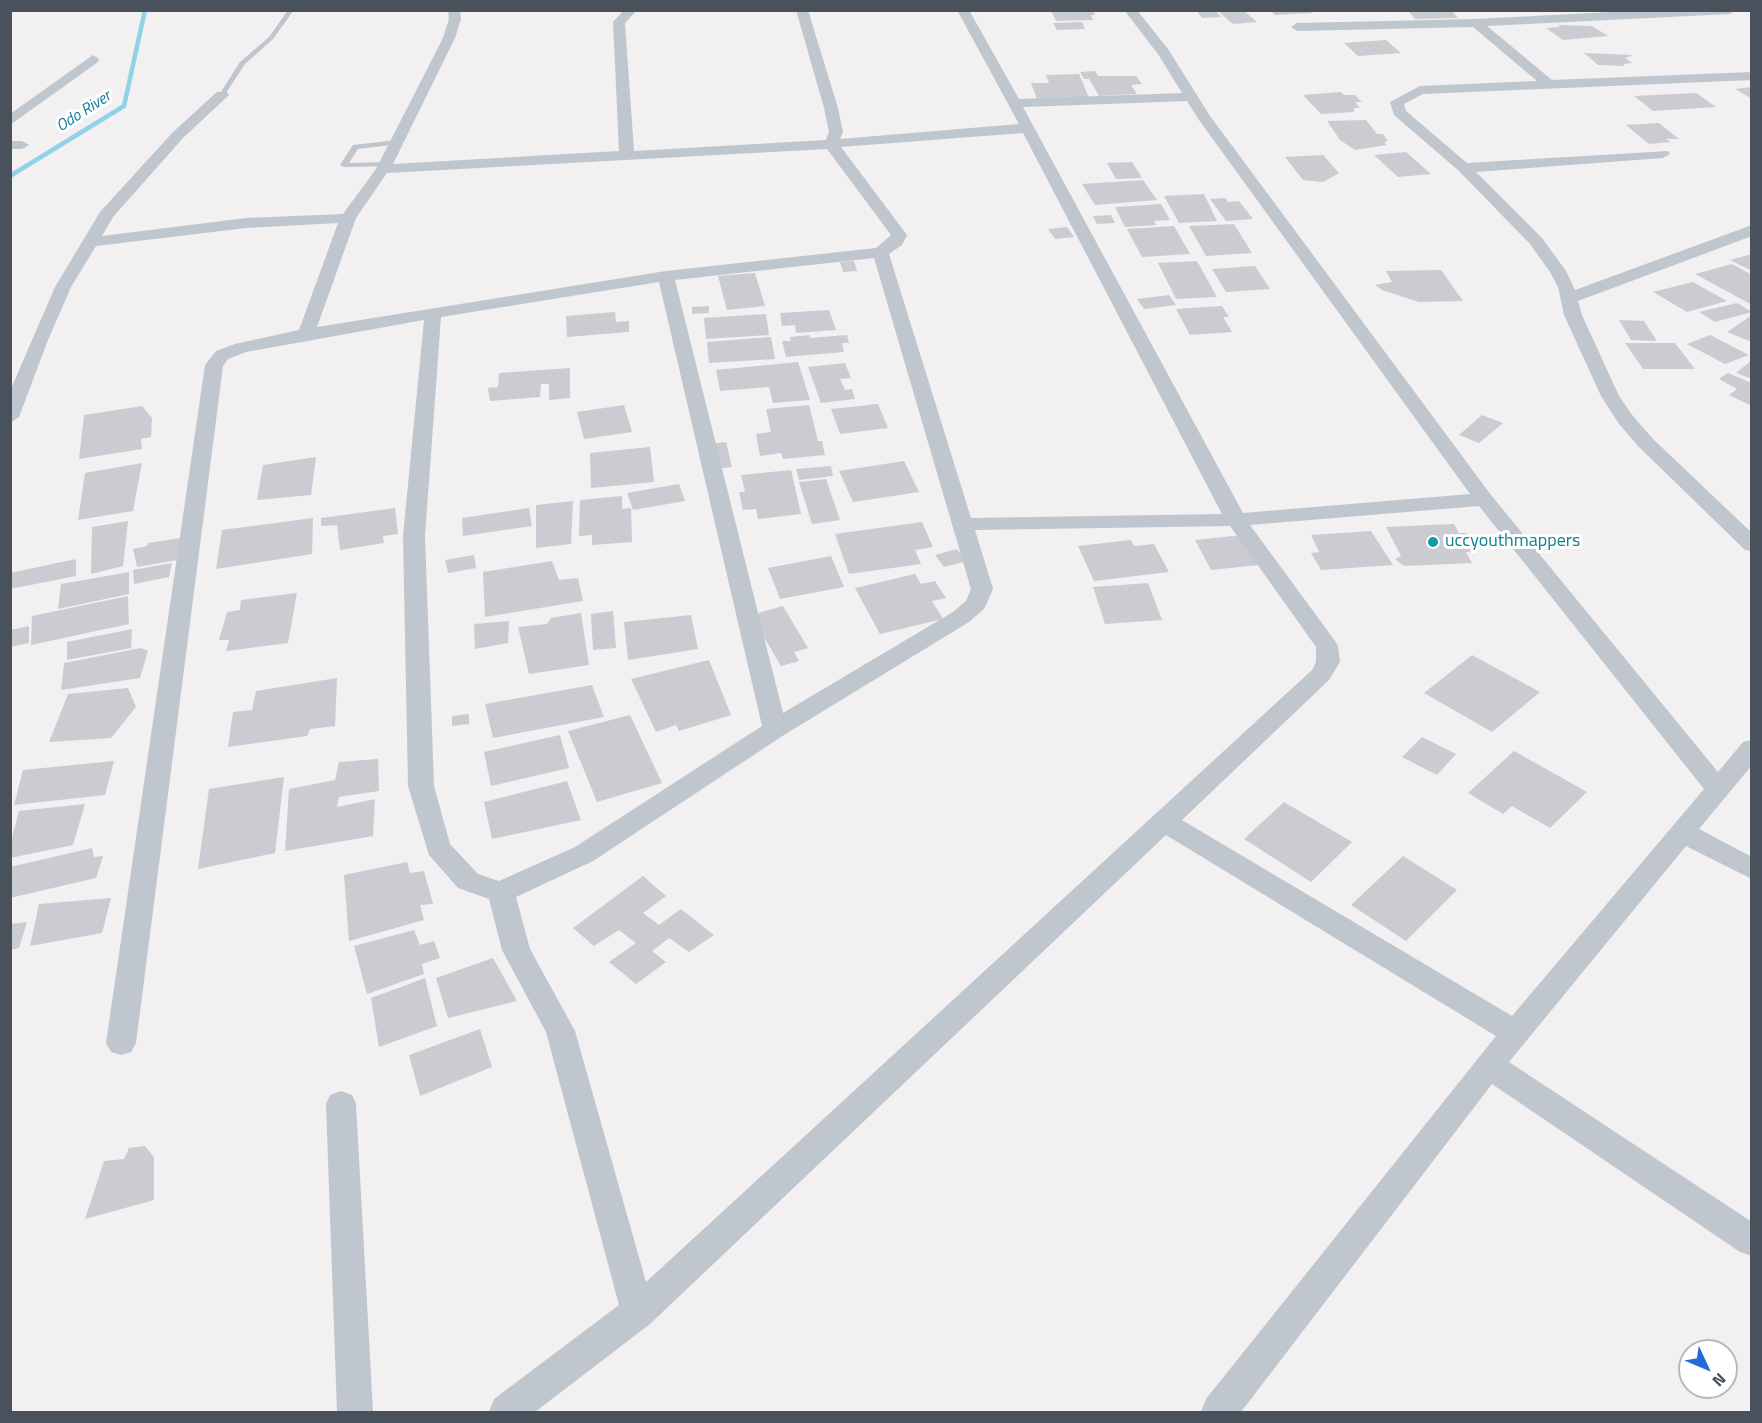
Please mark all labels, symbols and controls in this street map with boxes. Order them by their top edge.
water label: Odo River [53,87,115,137]
place label: uccyouthmappers [1445,531,1580,553]
marker: uccyouthmappers [1426,535,1440,549]
north arrow [1678,1339,1738,1399]
text: N [1707,1368,1732,1392]

